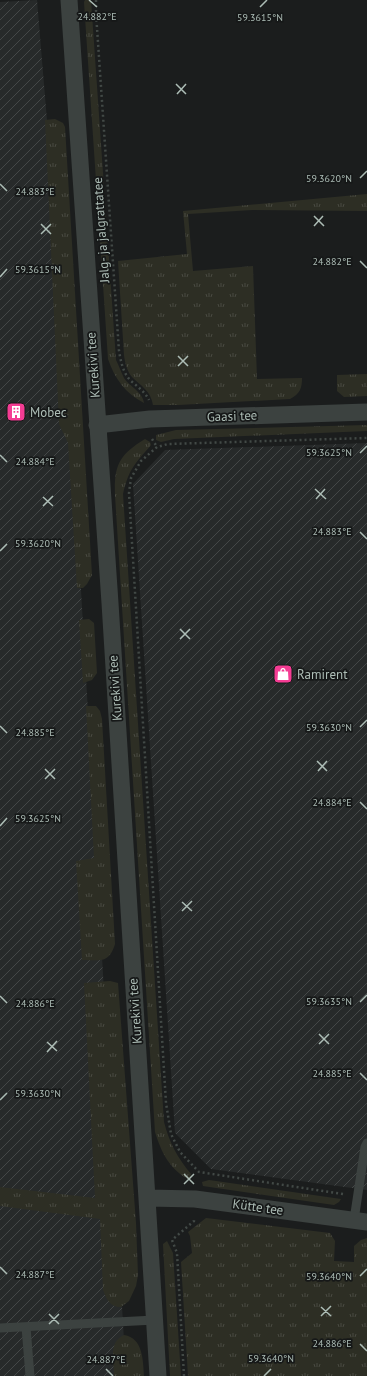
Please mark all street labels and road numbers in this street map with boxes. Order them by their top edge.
street label: Jalg- ja jalgrattatee [89,177,113,284]
street label: Kurekivi tee [82,332,104,398]
street label: Gaasi tee [206,407,258,425]
street label: Kurekivi tee [104,655,126,721]
street label: Kurekivi tee [124,978,146,1044]
street label: Kütte tee [232,1195,284,1219]

